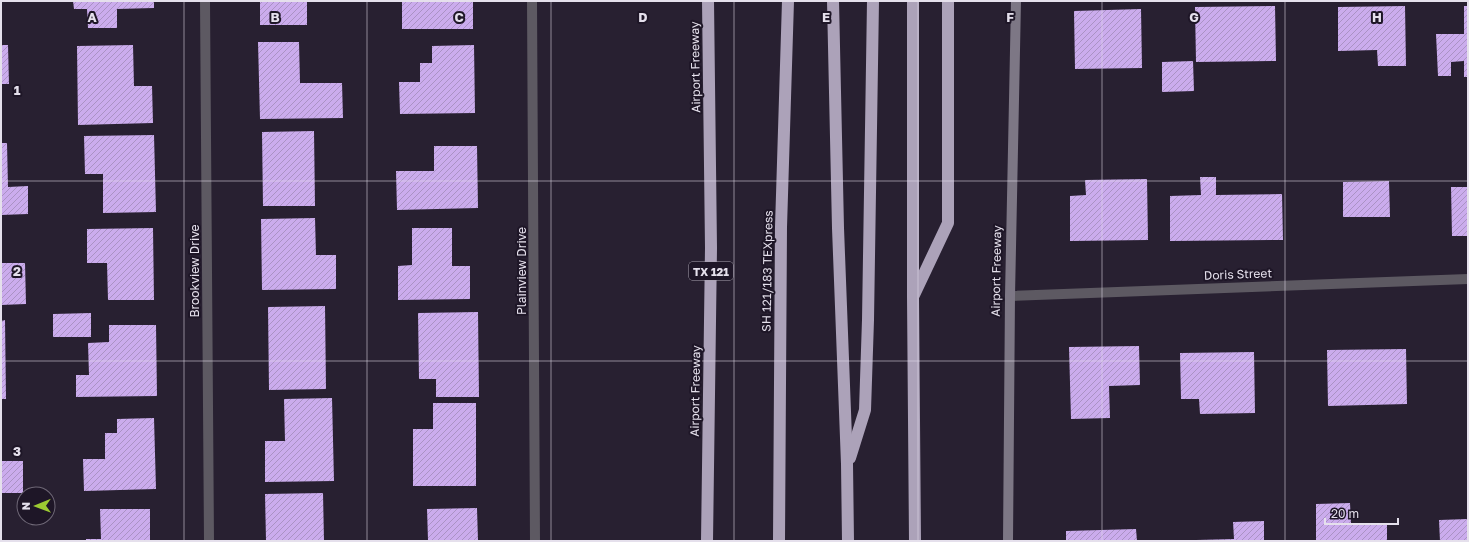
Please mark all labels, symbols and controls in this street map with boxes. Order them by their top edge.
text: A [87,9,97,25]
text: B [270,9,280,25]
text: C [454,9,464,25]
text: D [638,9,648,25]
text: E [822,9,830,25]
text: F [1006,9,1014,25]
text: G [1189,9,1199,25]
text: H [1372,9,1382,25]
street label: Airport Freeway [687,21,703,113]
text: 1 [14,82,21,98]
street label: SH 121/183 TEXpress [758,210,776,332]
street label: Brookview Drive [187,224,202,318]
street label: Airport Freeway [988,225,1004,317]
street label: Plainview Drive [514,227,529,315]
road number: TX 121 [689,262,733,280]
text: 2 [13,263,21,279]
street label: Doris Street [1204,265,1273,283]
street label: Airport Freeway [687,345,703,437]
text: 3 [13,443,21,459]
north arrow [16,486,56,526]
scale bar [1325,500,1398,526]
text: N [19,502,32,510]
text: 20 m [1331,506,1359,521]

